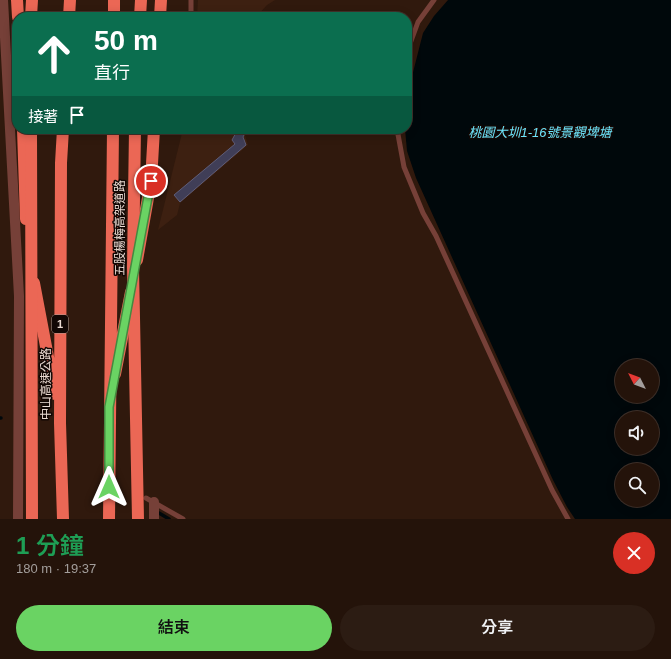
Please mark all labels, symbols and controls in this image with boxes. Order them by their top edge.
text: 50 m [94,25,158,56]
icon: ahead [28,28,80,80]
text: 直行 [94,63,130,83]
icon: arrive [66,104,88,126]
text: 接著 [28,108,58,125]
water label: 桃園大圳1-16號景觀埤塘 [468,125,614,140]
pin [134,164,168,198]
icon: arrive [140,170,162,192]
street label: 五股楊梅高架道路 [113,180,127,276]
road number: 1 [52,315,68,333]
street label: 中山高速公路 [39,348,53,420]
north arrow [615,359,659,403]
map controls [615,359,659,507]
button: sound [615,411,659,455]
button: search [615,463,659,507]
position arrow [88,466,130,508]
text: 1 分鐘 [16,532,84,559]
button: close [613,532,655,574]
text: 180 m · 19:37 [16,561,96,576]
button: 結束 [16,605,332,651]
button: 分享 [340,605,655,651]

